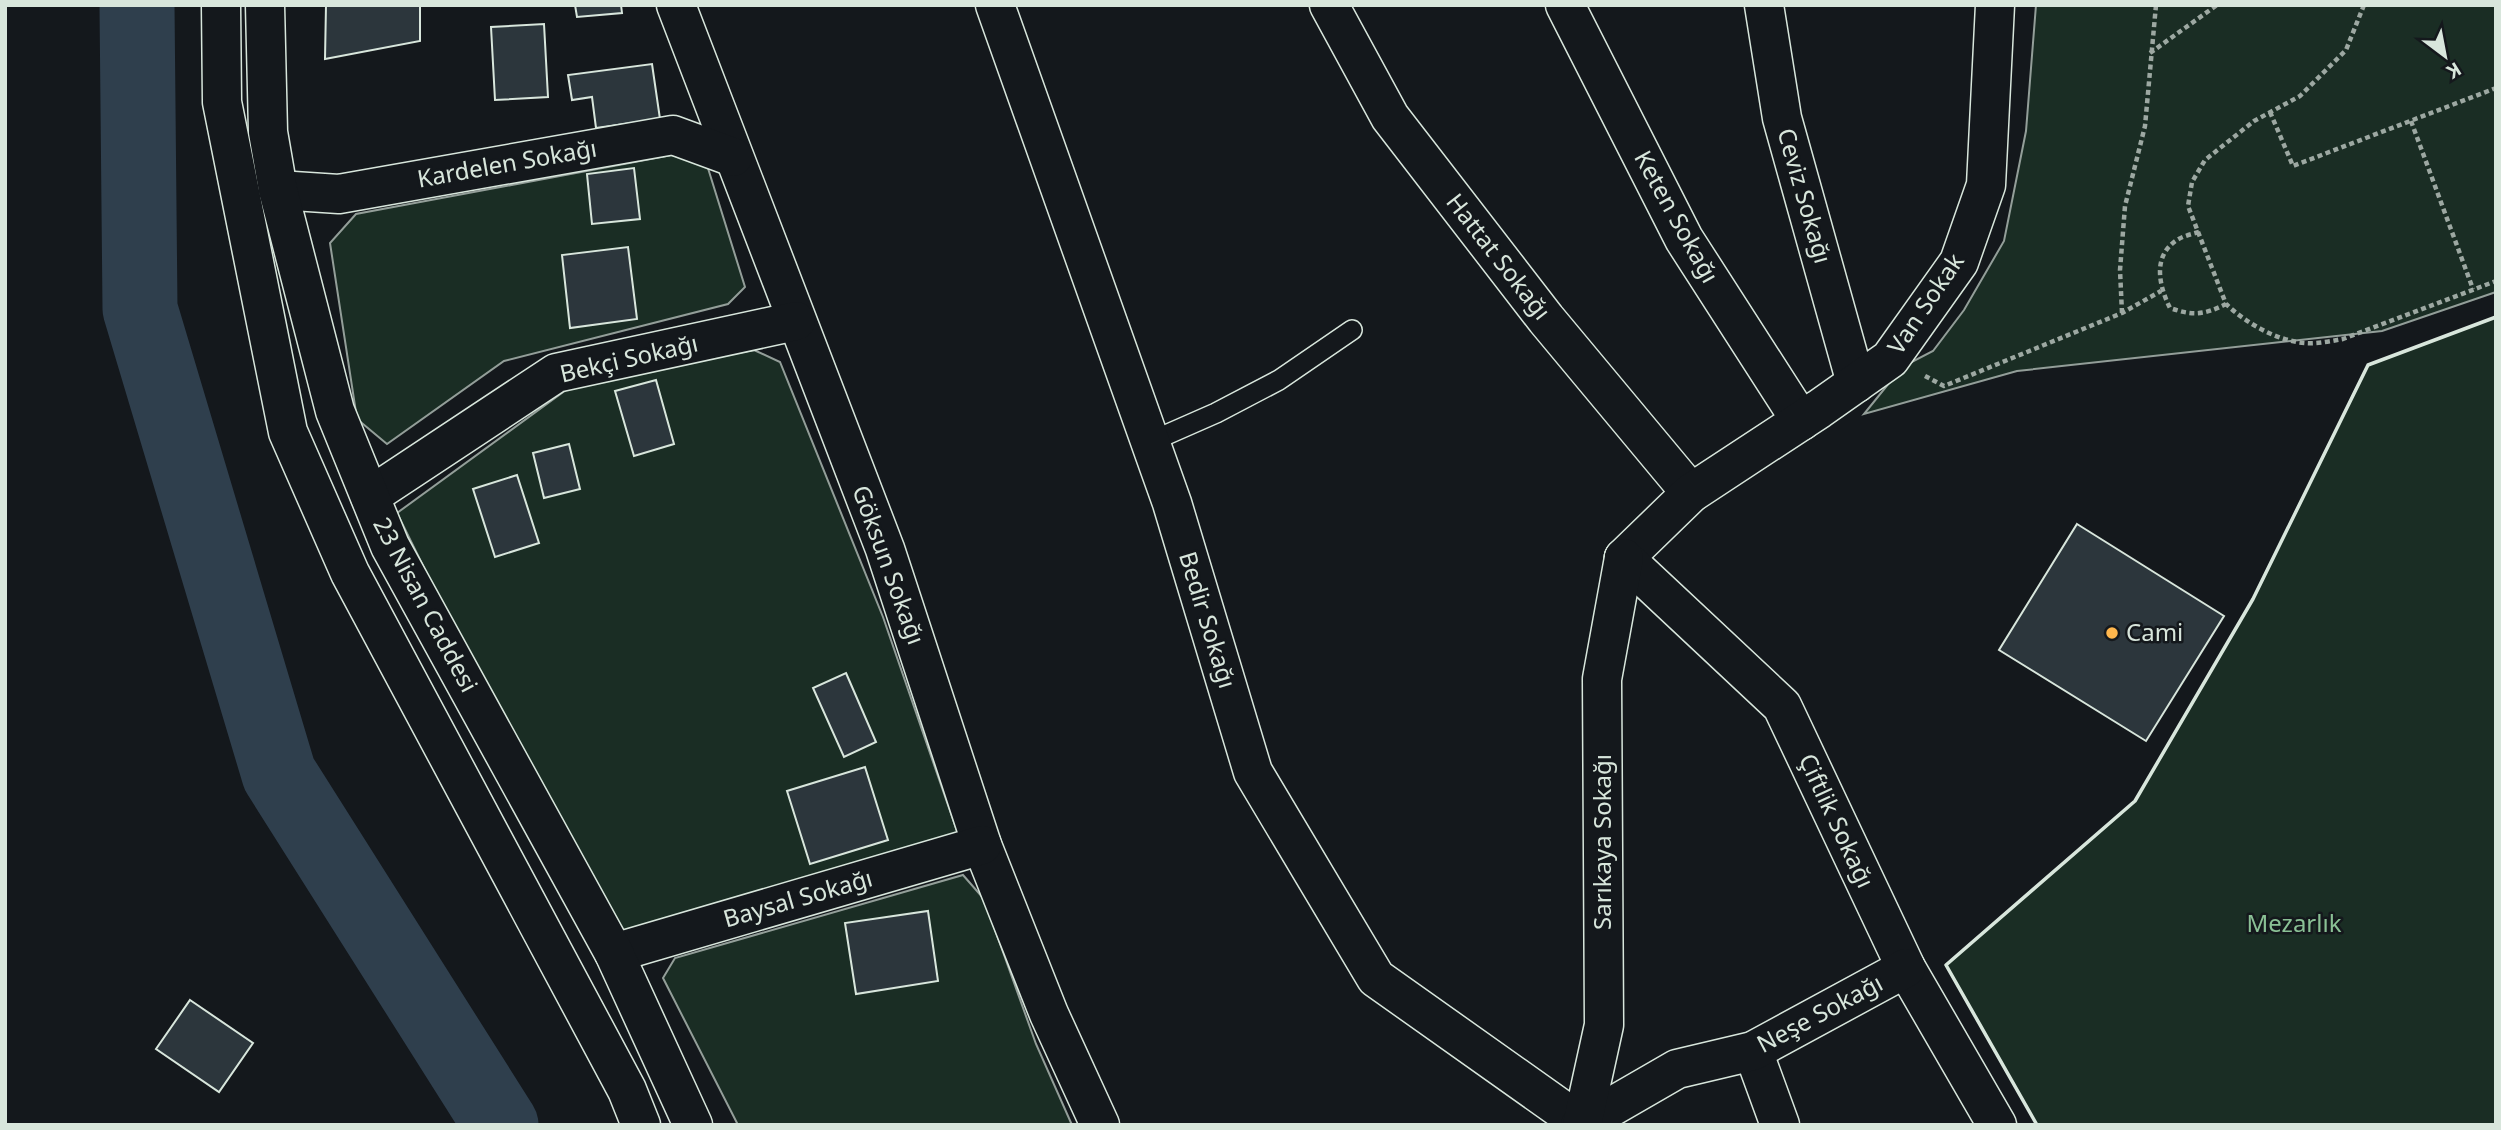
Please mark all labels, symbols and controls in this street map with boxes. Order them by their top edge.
north arrow [2410,21,2480,91]
text: K [2441,56,2466,85]
street label: Ceviz Sokağı [1770,124,1840,267]
street label: Kardelen Sokağı [414,130,599,195]
street label: Keten Sokağı [1627,144,1727,288]
street label: Hattat Sokağı [1439,186,1559,326]
street label: Van Sokak [1879,246,1971,360]
street label: Bekçi Sokağı [556,326,701,389]
street label: Göksun Sokağı [845,480,933,649]
street label: 23 Nisan Caddesi [366,511,486,697]
street label: Bedir Sokağı [1172,547,1245,692]
place label: Cami [2126,615,2183,648]
marker: Cami [2104,625,2120,641]
street label: Çiftlik Sokağı [1792,748,1883,893]
street label: Sarıkaya Sokağı [1585,754,1618,930]
street label: Baysal Sokağı [719,861,876,935]
park label: Mezarlık [2247,906,2342,939]
street label: Neşe Sokağı [1751,966,1888,1060]

